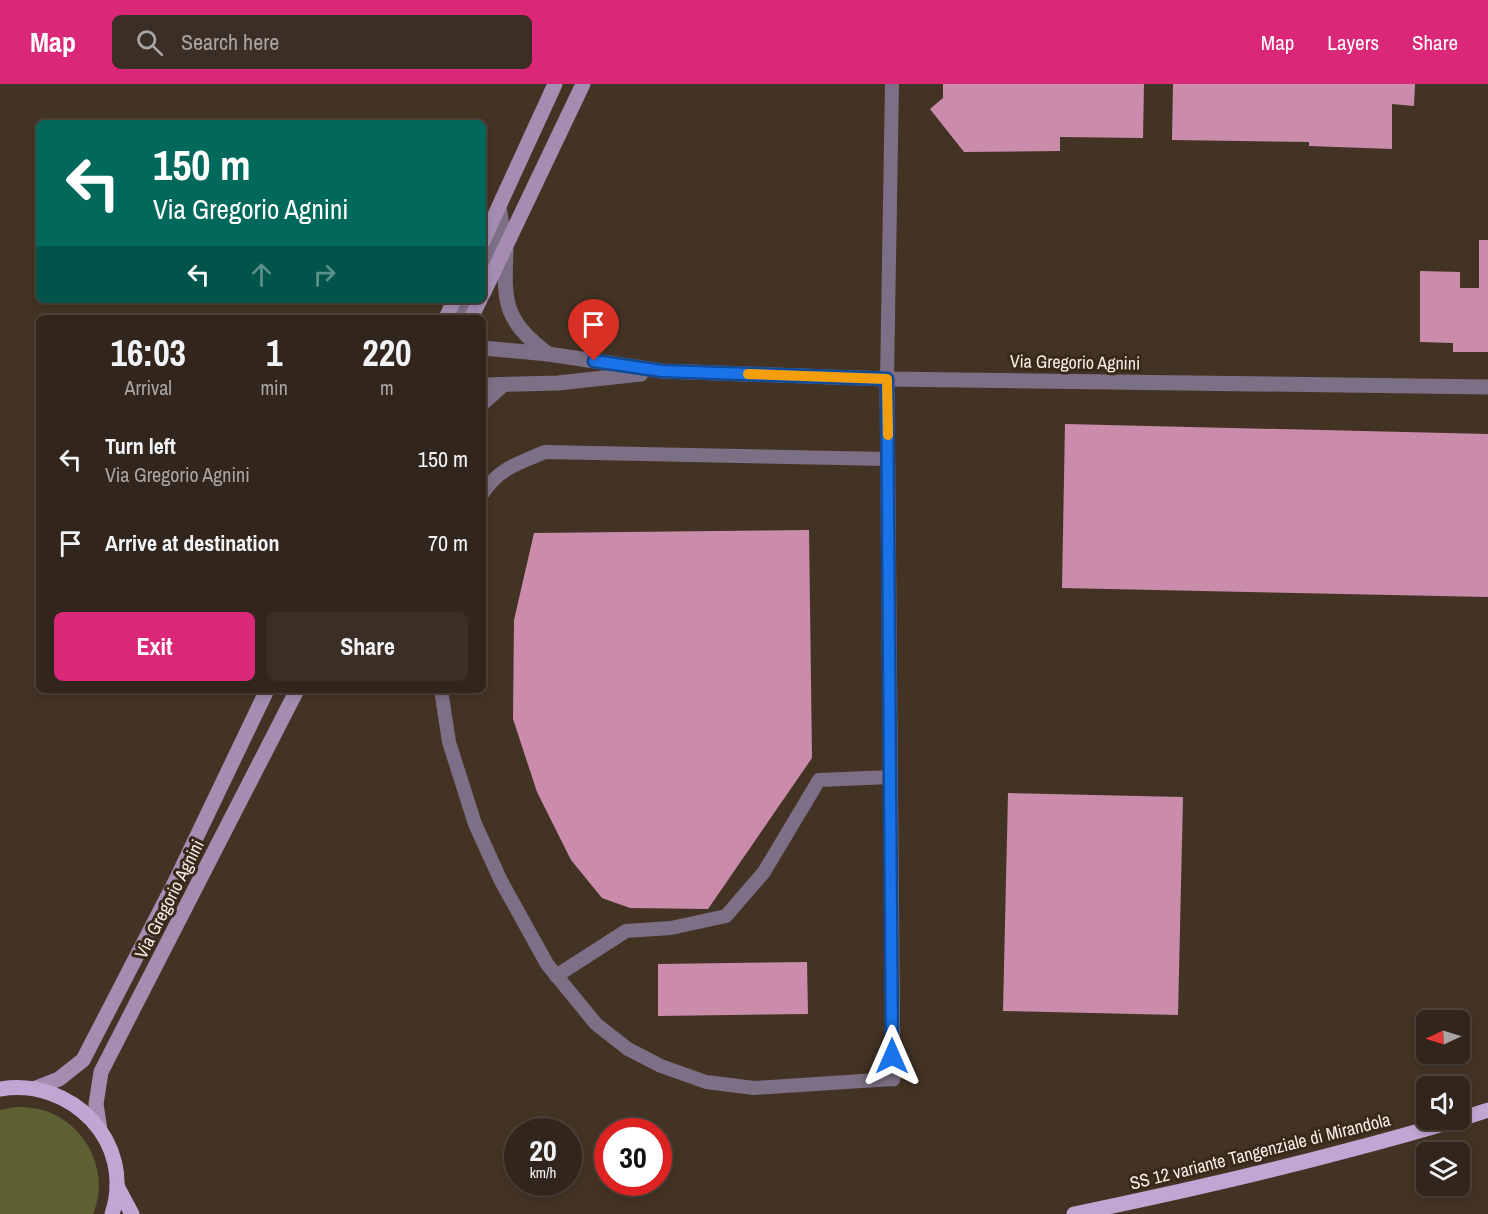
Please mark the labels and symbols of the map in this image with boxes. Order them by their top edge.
pin [568,299,619,361]
street label: Via Gregorio Agnini [1010,348,1140,376]
street label: Via Gregorio Agnini [128,835,210,963]
north arrow [1416,1010,1470,1064]
position arrow [860,1024,924,1088]
street label: SS 12 variante Tangenziale di Mirandola [1127,1107,1393,1195]
speed limit sign: 30 [594,1118,672,1196]

